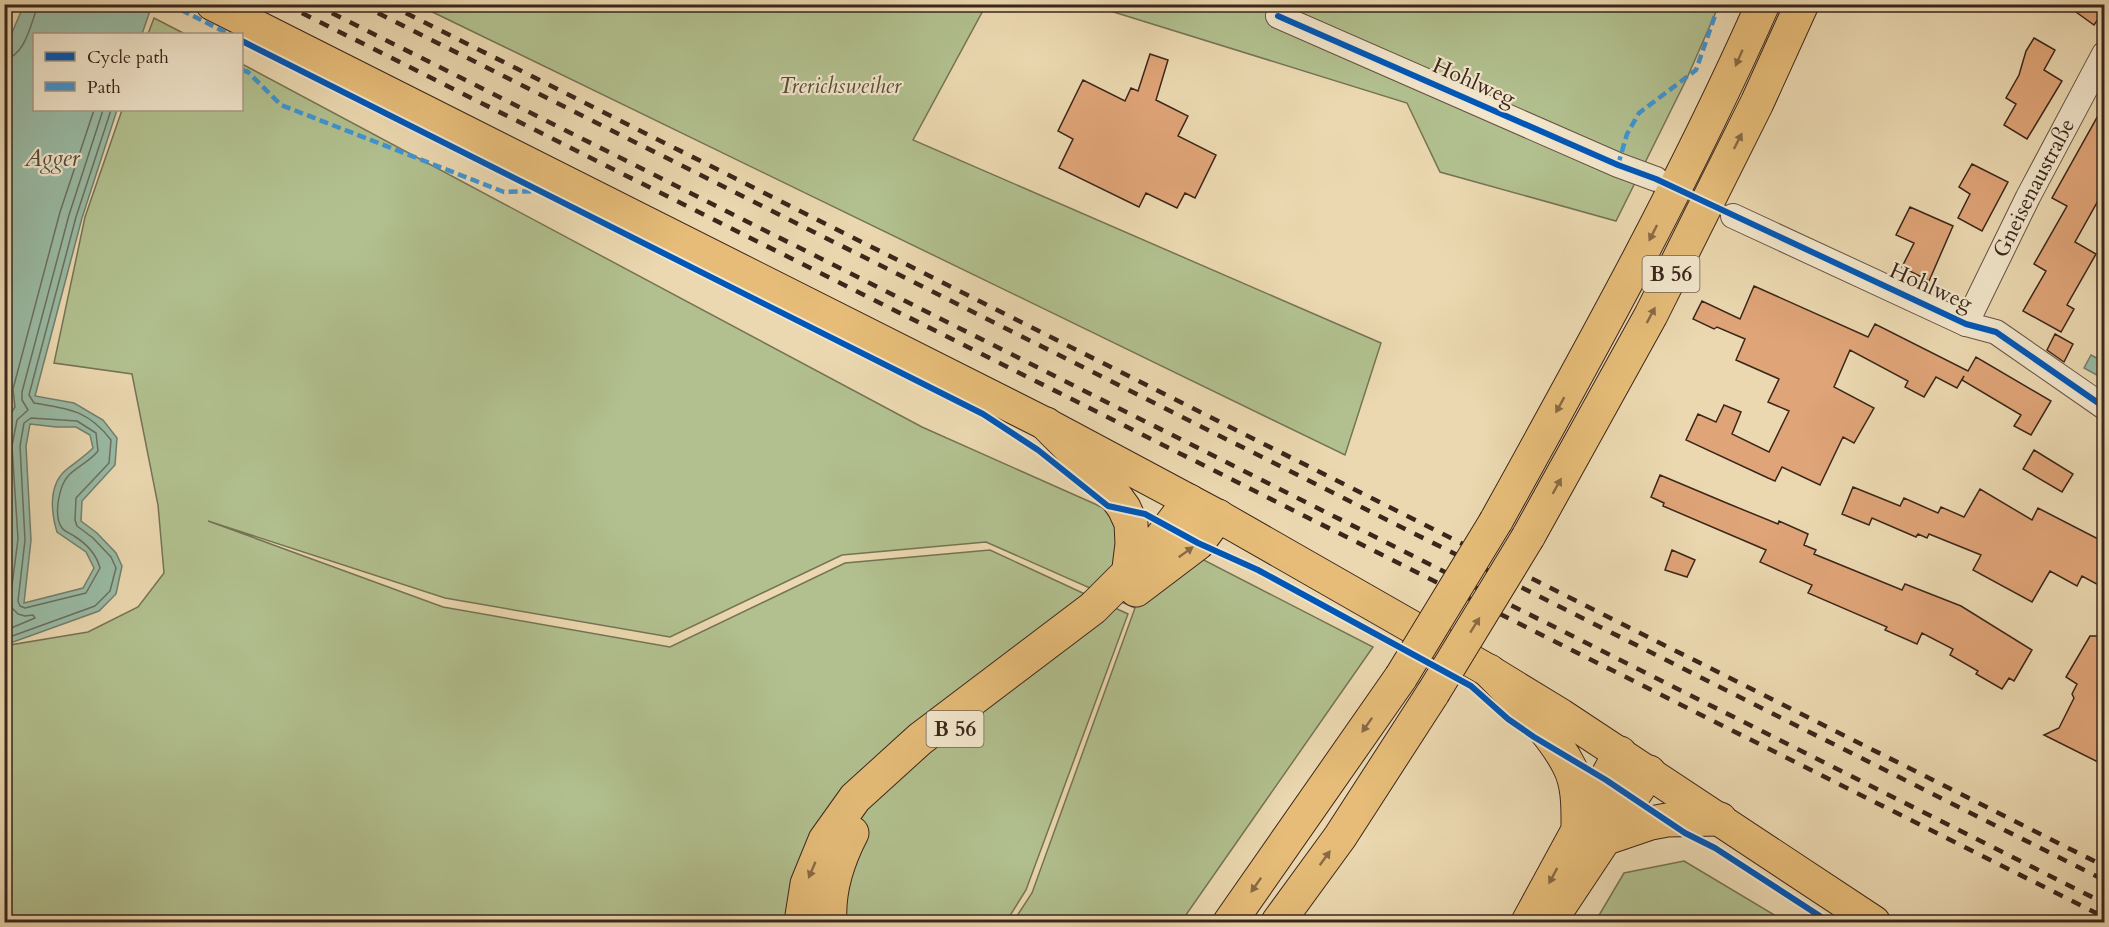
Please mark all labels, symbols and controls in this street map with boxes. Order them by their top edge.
legend [33,33,243,111]
text: Cycle path [87,45,169,70]
one-way arrow [1734,49,1743,67]
street label: Hohlweg [1428,50,1521,114]
park label: Trerichsweiher [779,71,902,101]
text: Path [87,75,121,100]
street label: Gneisenaustraße [1986,113,2082,263]
one-way arrow [1734,132,1743,149]
water label: Agger [24,142,81,175]
one-way arrow [1648,224,1657,241]
street label: Hohlweg [1885,255,1978,319]
road number: B 56 [1642,256,1700,292]
one-way arrow [1646,306,1656,323]
one-way arrow [1556,396,1566,413]
one-way arrow [1552,477,1562,494]
one-way arrow [1177,546,1193,558]
one-way arrow [1469,617,1480,633]
road number: B 56 [926,711,984,747]
one-way arrow [1361,716,1373,732]
one-way arrow [1319,851,1331,867]
one-way arrow [807,862,817,880]
one-way arrow [1548,868,1558,885]
one-way arrow [1250,876,1262,892]

